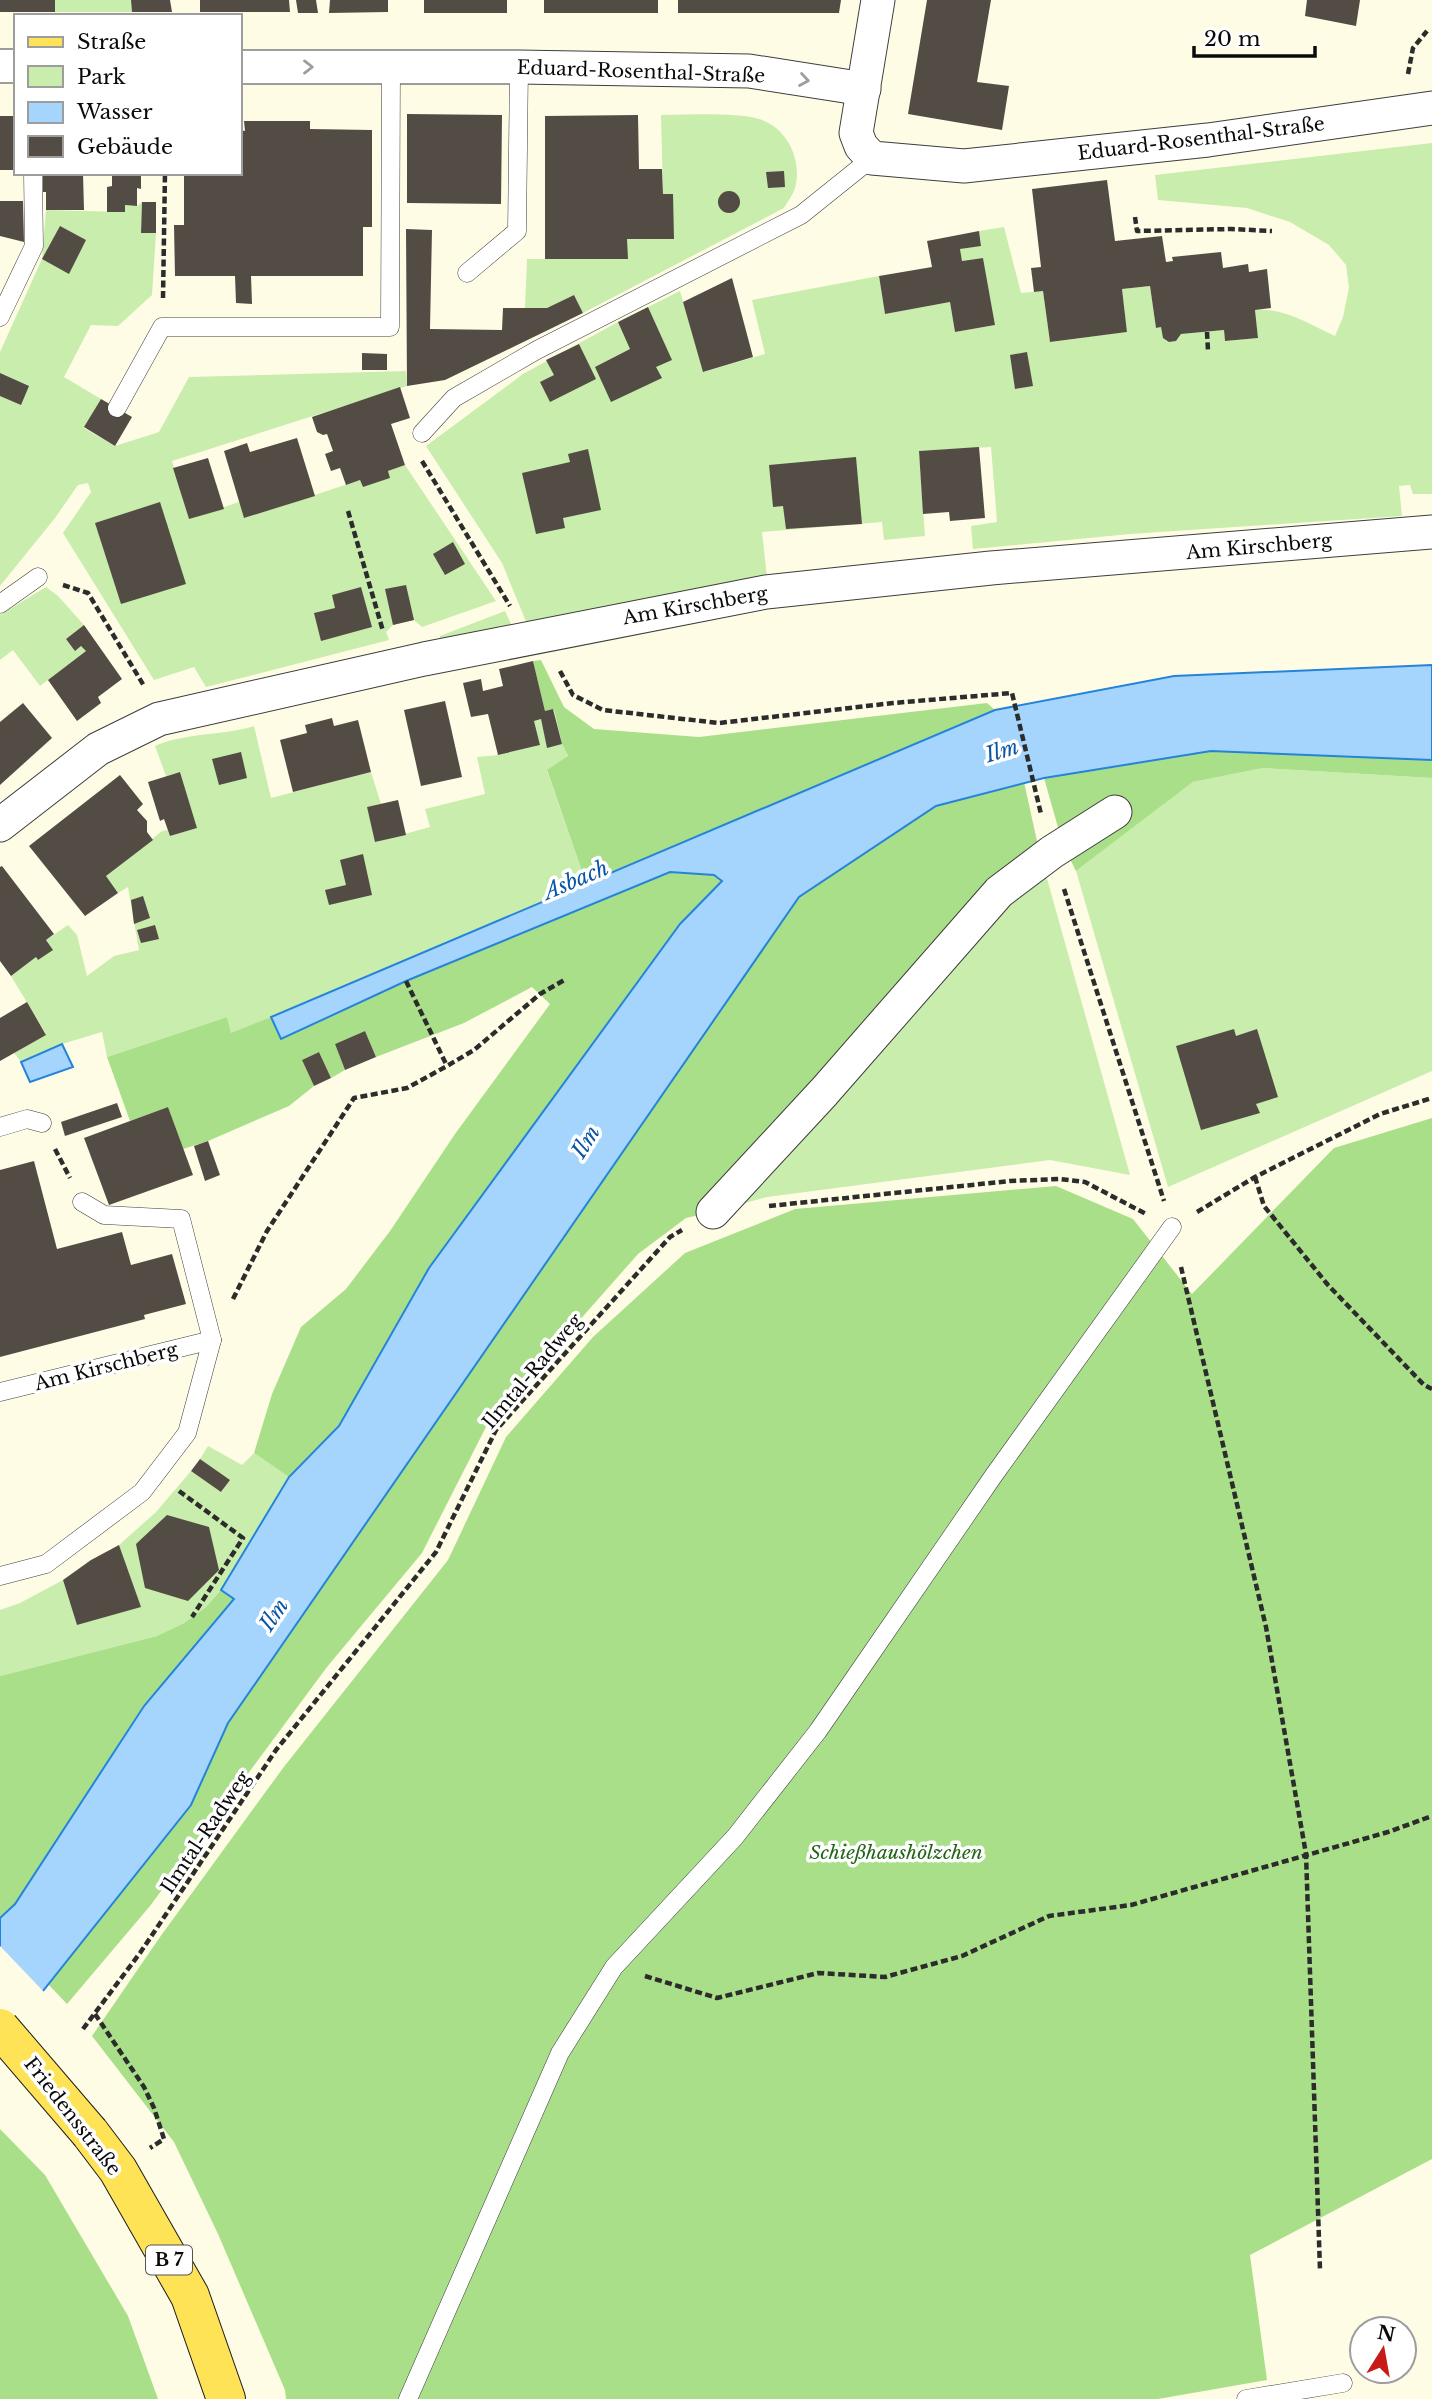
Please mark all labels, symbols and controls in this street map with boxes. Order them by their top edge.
legend [14,14,242,175]
scale bar [1194,14,1315,58]
text: 20 m [1204,26,1261,52]
text: Straße [77,29,146,55]
street label: Eduard-Rosenthal-Straße [516,56,766,87]
one-way arrow [303,59,314,75]
text: Park [77,64,126,90]
one-way arrow [798,72,810,87]
text: Wasser [76,99,153,125]
street label: Eduard-Rosenthal-Straße [1076,112,1326,165]
text: Gebäude [77,134,173,160]
street label: Am Kirschberg [1184,529,1334,564]
street label: Am Kirschberg [620,581,770,630]
water label: Ilm [981,734,1022,769]
water label: Asbach [537,855,612,906]
water label: Ilm [566,1121,606,1164]
street label: Ilmtal-Radweg [478,1309,588,1434]
street label: Am Kirschberg [31,1337,181,1396]
water label: Ilm [253,1594,294,1637]
street label: Ilmtal-Radweg [156,1766,255,1898]
park label: Schießhaushölzchen [809,1841,983,1864]
street label: Friedensstraße [19,2053,126,2180]
road number: B 7 [146,2246,192,2274]
north arrow [1348,2315,1418,2385]
text: N [1375,2321,1397,2347]

